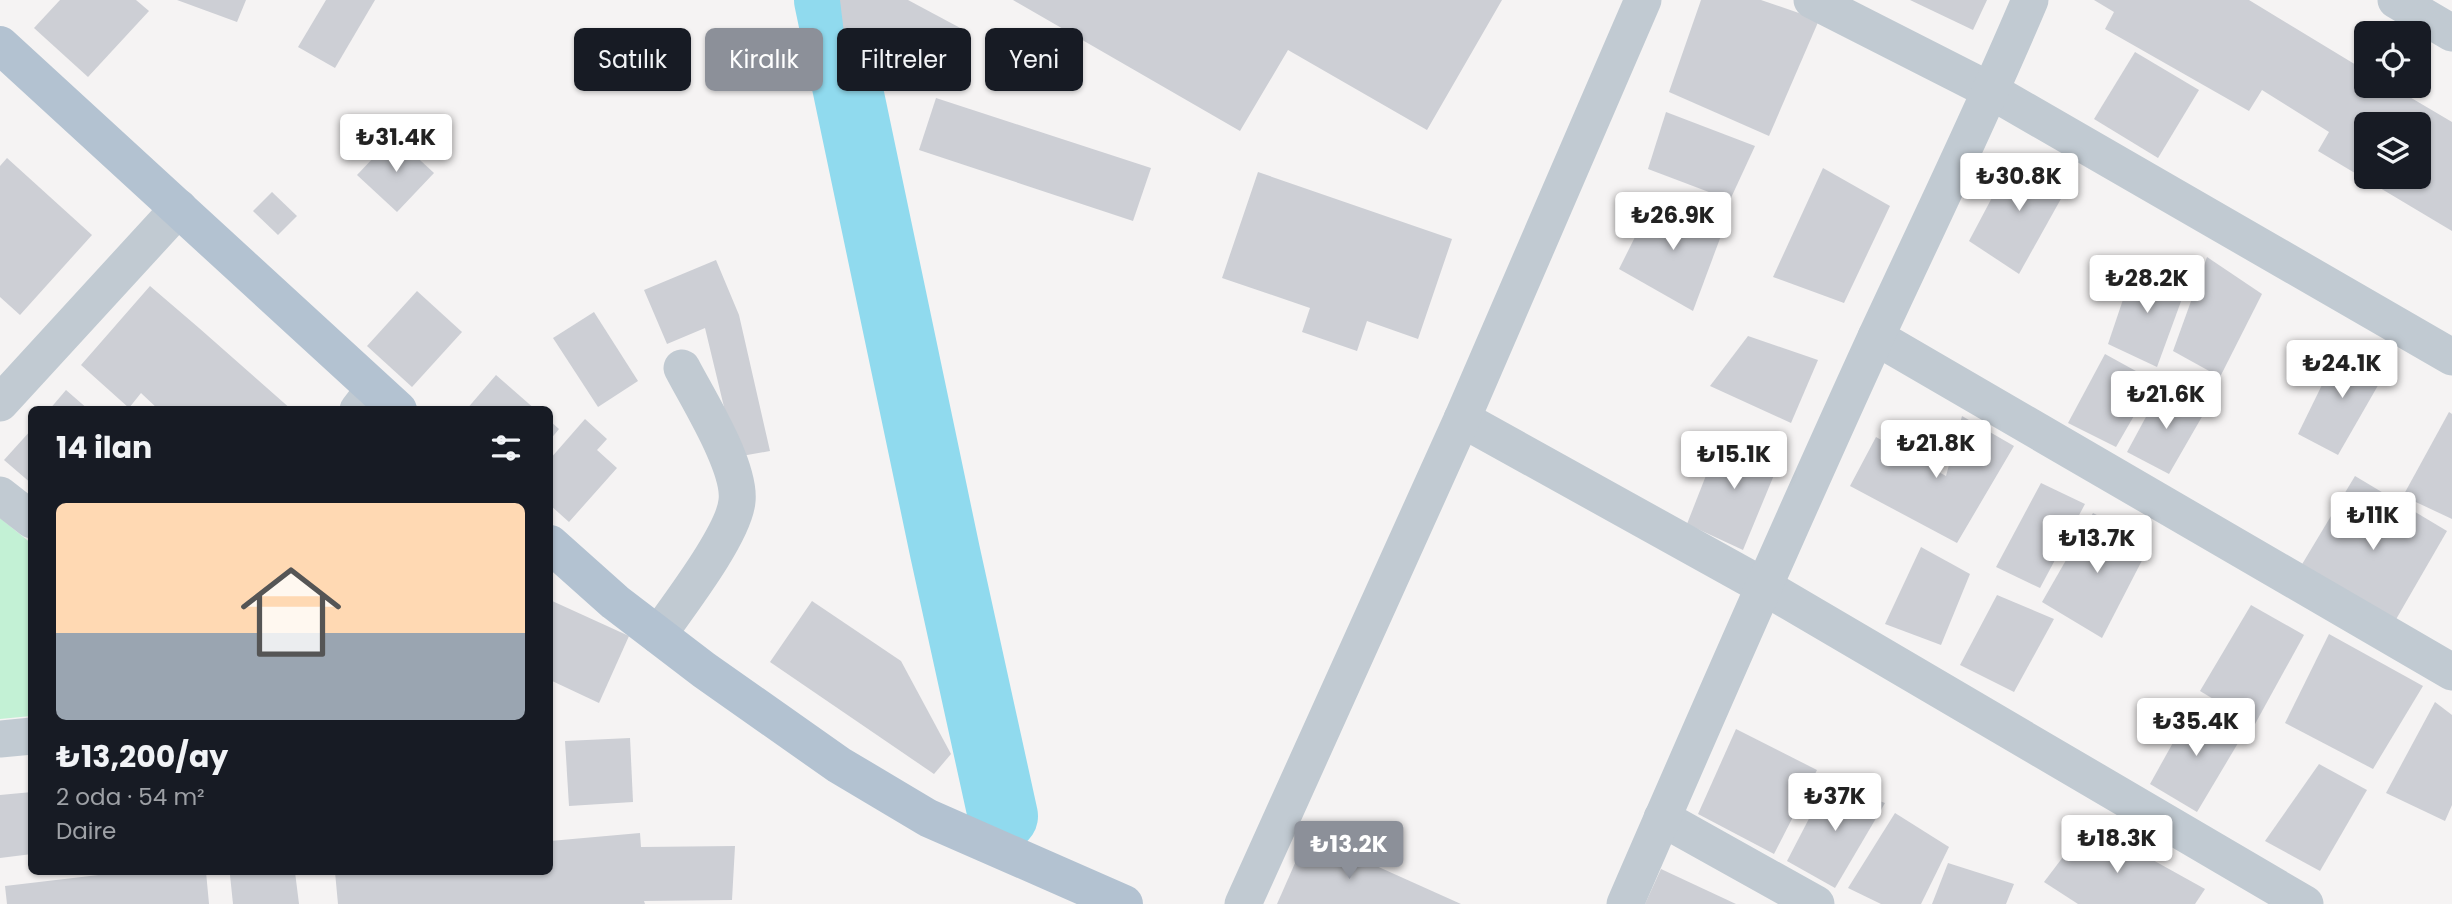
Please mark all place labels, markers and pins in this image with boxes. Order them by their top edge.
pin: ₺31.4K [339,114,453,174]
pin: ₺30.8K [1962,154,2076,213]
pin: ₺26.9K [1616,192,1730,252]
pin: ₺28.2K [2090,256,2204,315]
pin: ₺24.1K [2285,340,2399,400]
pin: ₺21.6K [2109,372,2223,431]
pin: ₺21.8K [1879,420,1993,480]
pin: ₺15.1K [1677,432,1791,491]
pin: ₺11K [2332,492,2414,552]
pin: ₺13.7K [2040,516,2154,575]
pin: ₺35.4K [2139,698,2253,758]
pin: ₺37K [1794,774,1876,833]
pin: ₺18.3K [2060,816,2174,875]
pin: ₺13.2K [1292,822,1406,881]

